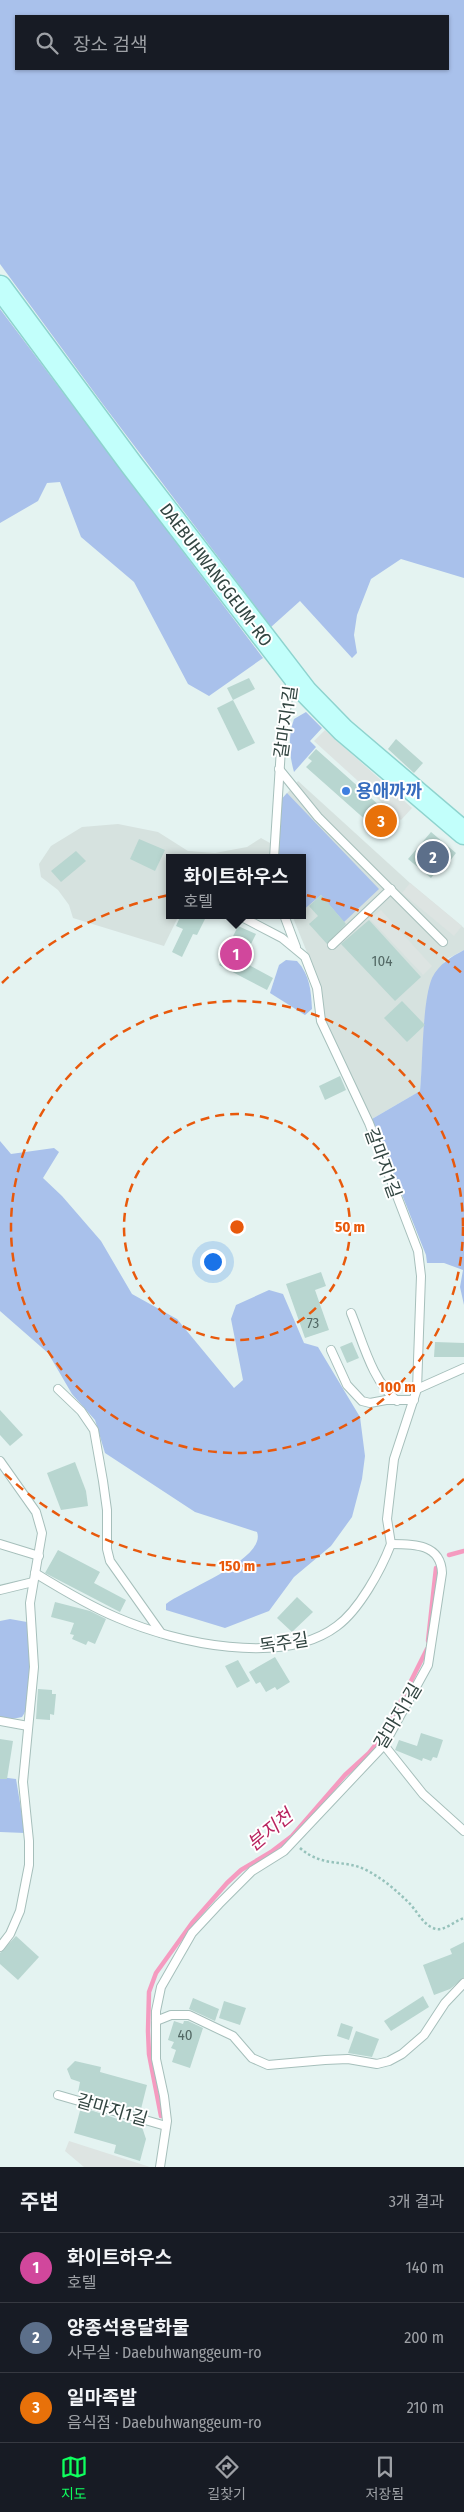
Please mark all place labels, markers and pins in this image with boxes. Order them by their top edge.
place label: 용애까까 [356,780,422,802]
marker: 용애까까 [340,785,352,797]
pin: 3 [365,802,397,840]
pin: 2 [417,838,449,876]
pin: 1 [220,935,252,973]
centre of rings [228,1218,246,1236]

